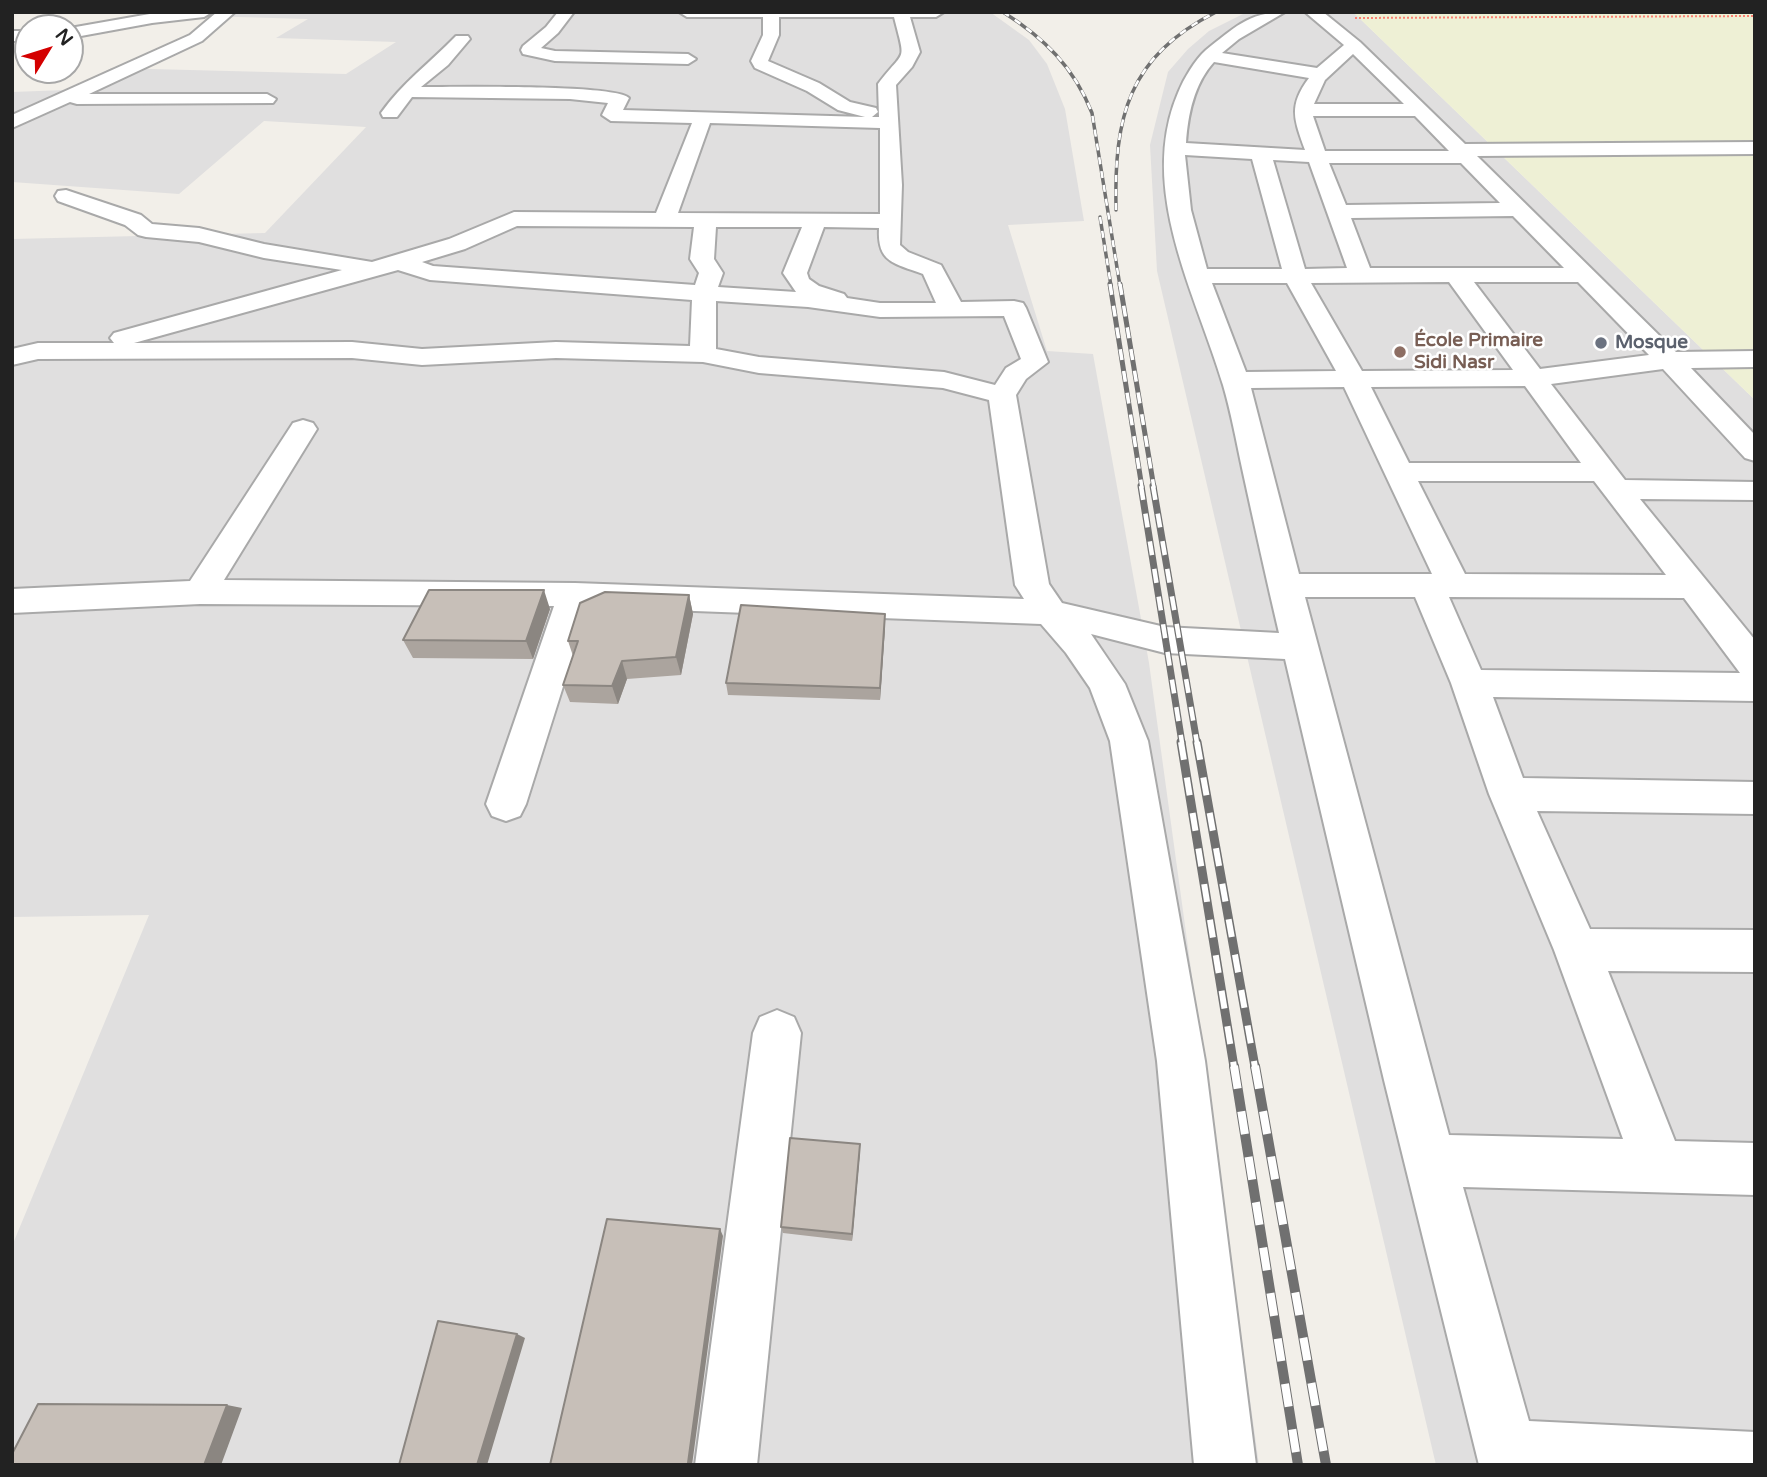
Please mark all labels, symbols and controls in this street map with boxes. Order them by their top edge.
north arrow [14,14,84,84]
text: N [51,25,77,50]
place label: École Primaire Sidi Nasr [1414,330,1543,374]
place label: Mosque [1615,332,1688,354]
marker: Mosque [1593,335,1609,351]
marker: École Primaire Sidi Nasr [1392,344,1408,360]

